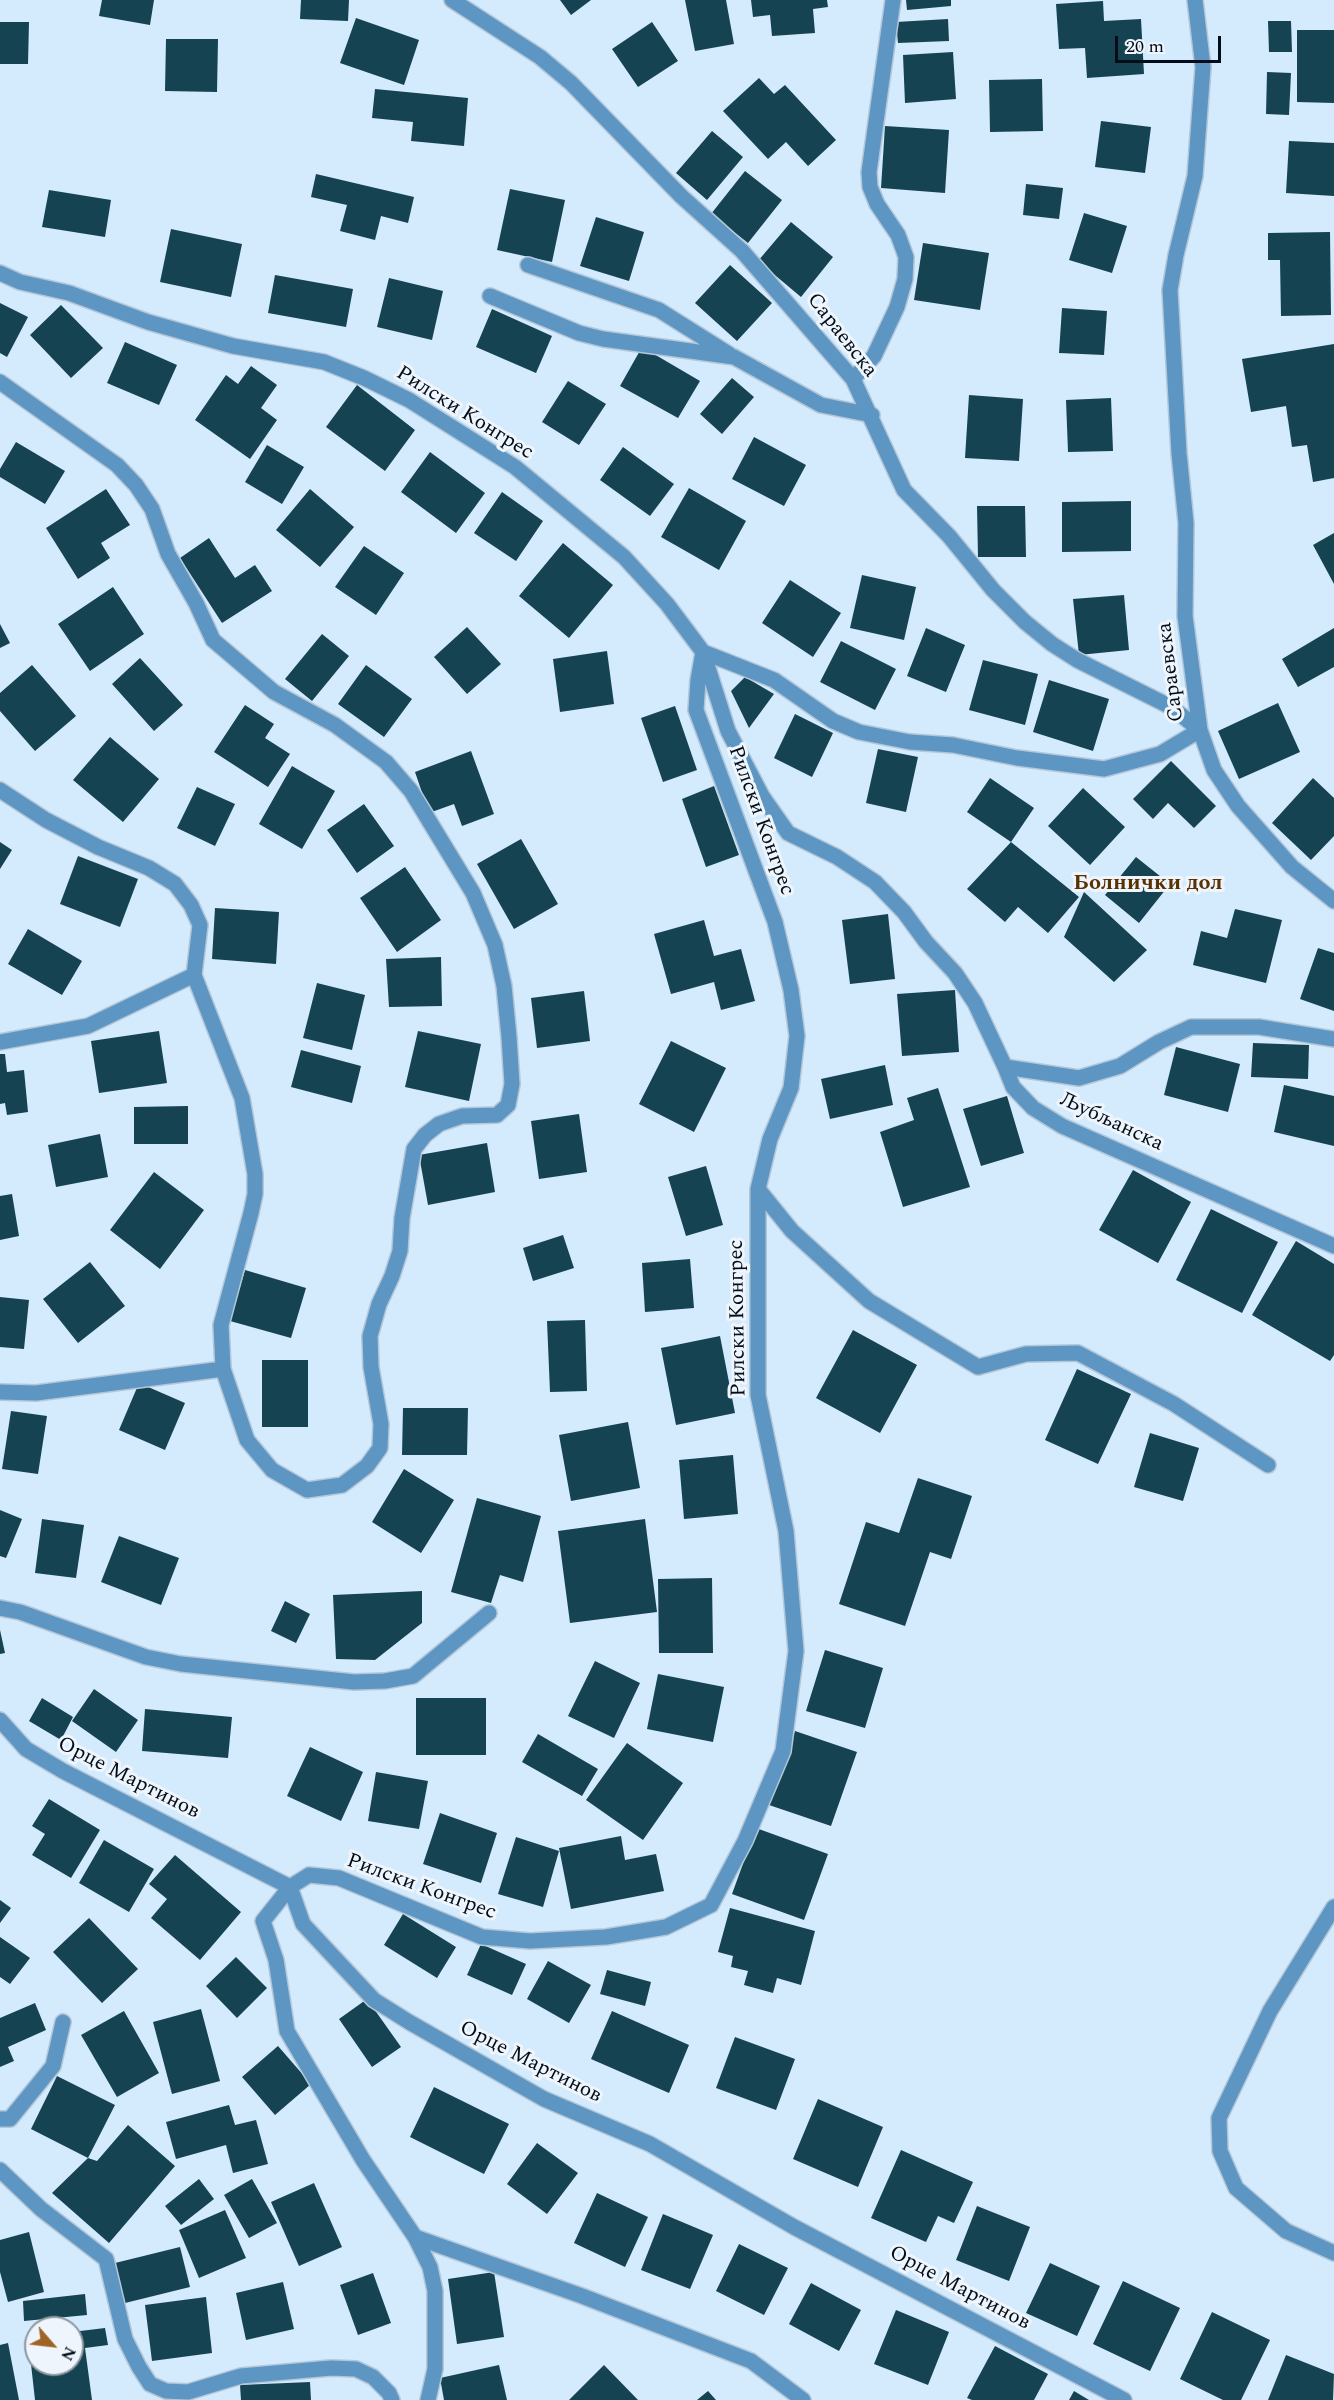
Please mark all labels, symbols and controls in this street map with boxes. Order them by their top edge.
scale bar [1118,24,1224,62]
text: 20 m [1126,33,1164,60]
street label: Сараевска [800,289,882,383]
street label: Рилски Конгрес [391,362,537,466]
street label: Сараевска [1153,621,1191,723]
street label: Рилски Конгрес [721,743,799,899]
district label: Болнички дол [1073,872,1223,898]
street label: Љубљанска [1055,1088,1167,1158]
street label: Рилски Конгрес [725,1239,753,1397]
street label: Орце Мартинов [53,1732,203,1826]
street label: Рилски Конгрес [343,1849,499,1927]
street label: Орце Мартинов [455,2016,605,2110]
street label: Орце Мартинов [884,2241,1034,2337]
north arrow [24,2316,84,2376]
text: N [54,2342,82,2365]

